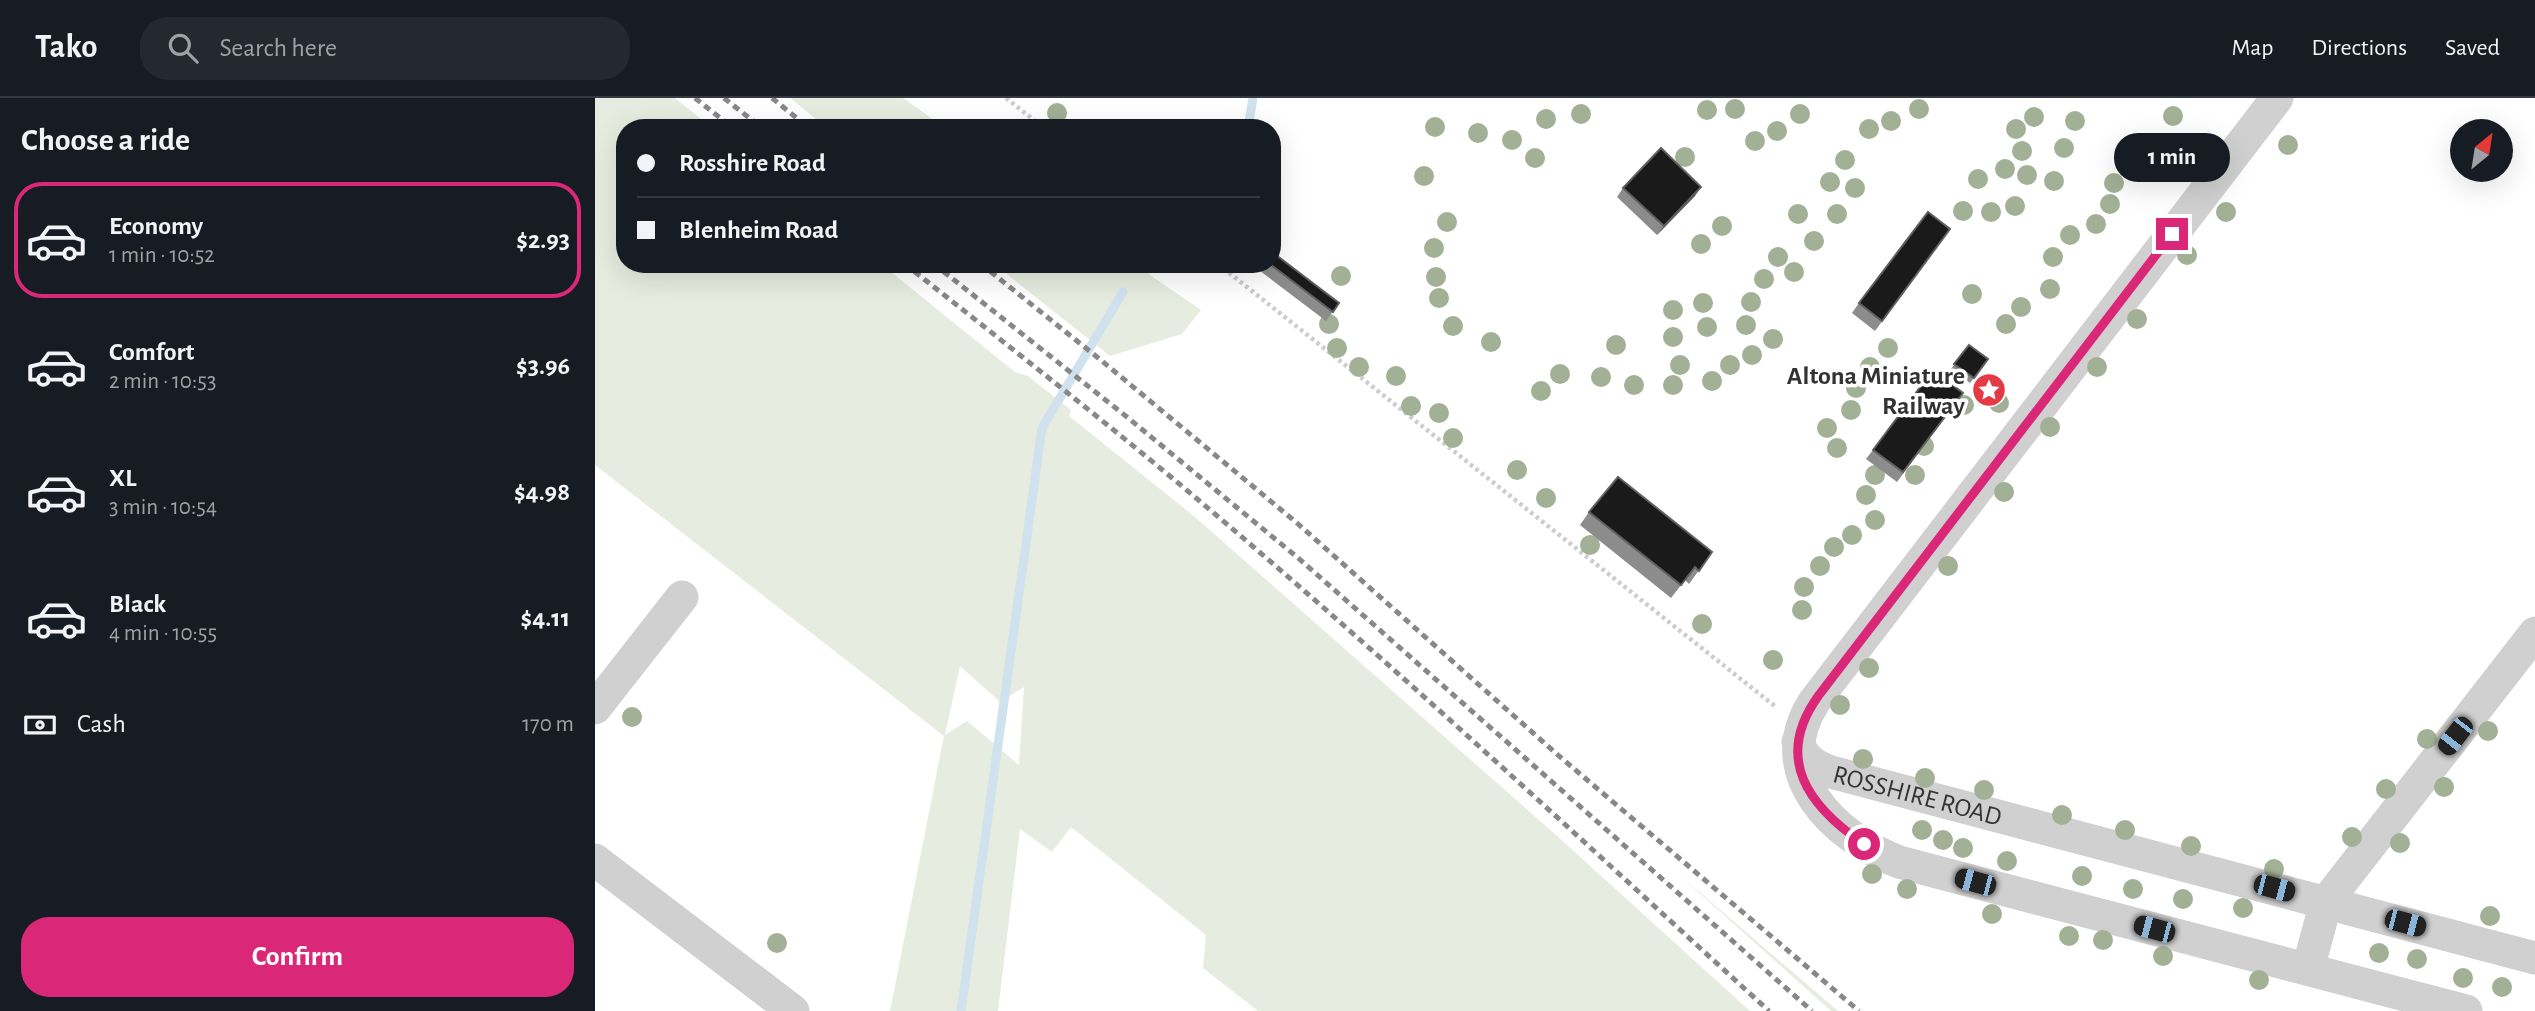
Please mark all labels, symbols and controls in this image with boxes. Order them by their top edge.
search box [140,17,630,80]
icon: search [164,29,202,67]
text: Tako [35,31,98,64]
text: Search here [220,35,337,61]
text: Map [2231,36,2273,60]
text: Directions [2311,36,2407,60]
text: Saved [2445,36,2500,60]
north arrow [2450,119,2513,182]
map controls [2450,119,2513,182]
text: Choose a ride [21,124,190,156]
callout: 1 min [2114,132,2230,181]
text: 1 min [2148,146,2196,169]
text: Rosshire Road [679,150,826,176]
icon: car [25,209,88,272]
text: Economy [109,213,203,239]
text: Blenheim Road [679,217,838,243]
route end [2156,218,2188,250]
text: $2.93 [516,227,570,253]
text: 1 min · 10:52 [109,244,215,267]
icon: car [25,335,88,398]
text: Comfort [109,339,194,365]
text: $3.96 [516,353,570,379]
place label: Altona Miniature Railway [1787,363,1965,419]
text: 2 min · 10:53 [109,370,216,393]
place icon: Altona Miniature Railway [1970,371,2008,409]
icon: car [25,461,88,524]
text: XL [109,465,136,491]
text: $4.98 [514,479,570,505]
text: 3 min · 10:54 [109,496,217,519]
icon: car [25,587,88,650]
text: Black [109,591,166,617]
text: $4.11 [521,605,570,631]
text: 4 min · 10:55 [109,622,217,645]
icon: cash [21,706,59,744]
text: Cash [77,711,126,737]
text: 170 m [522,713,574,736]
car [2434,713,2477,759]
street label: ROSSHIRE ROAD [1830,761,2004,831]
route start [1848,828,1880,860]
car [1952,866,1999,898]
car [2251,872,2298,904]
car [2382,907,2429,939]
car [2131,913,2178,945]
button: Confirm [21,917,574,997]

